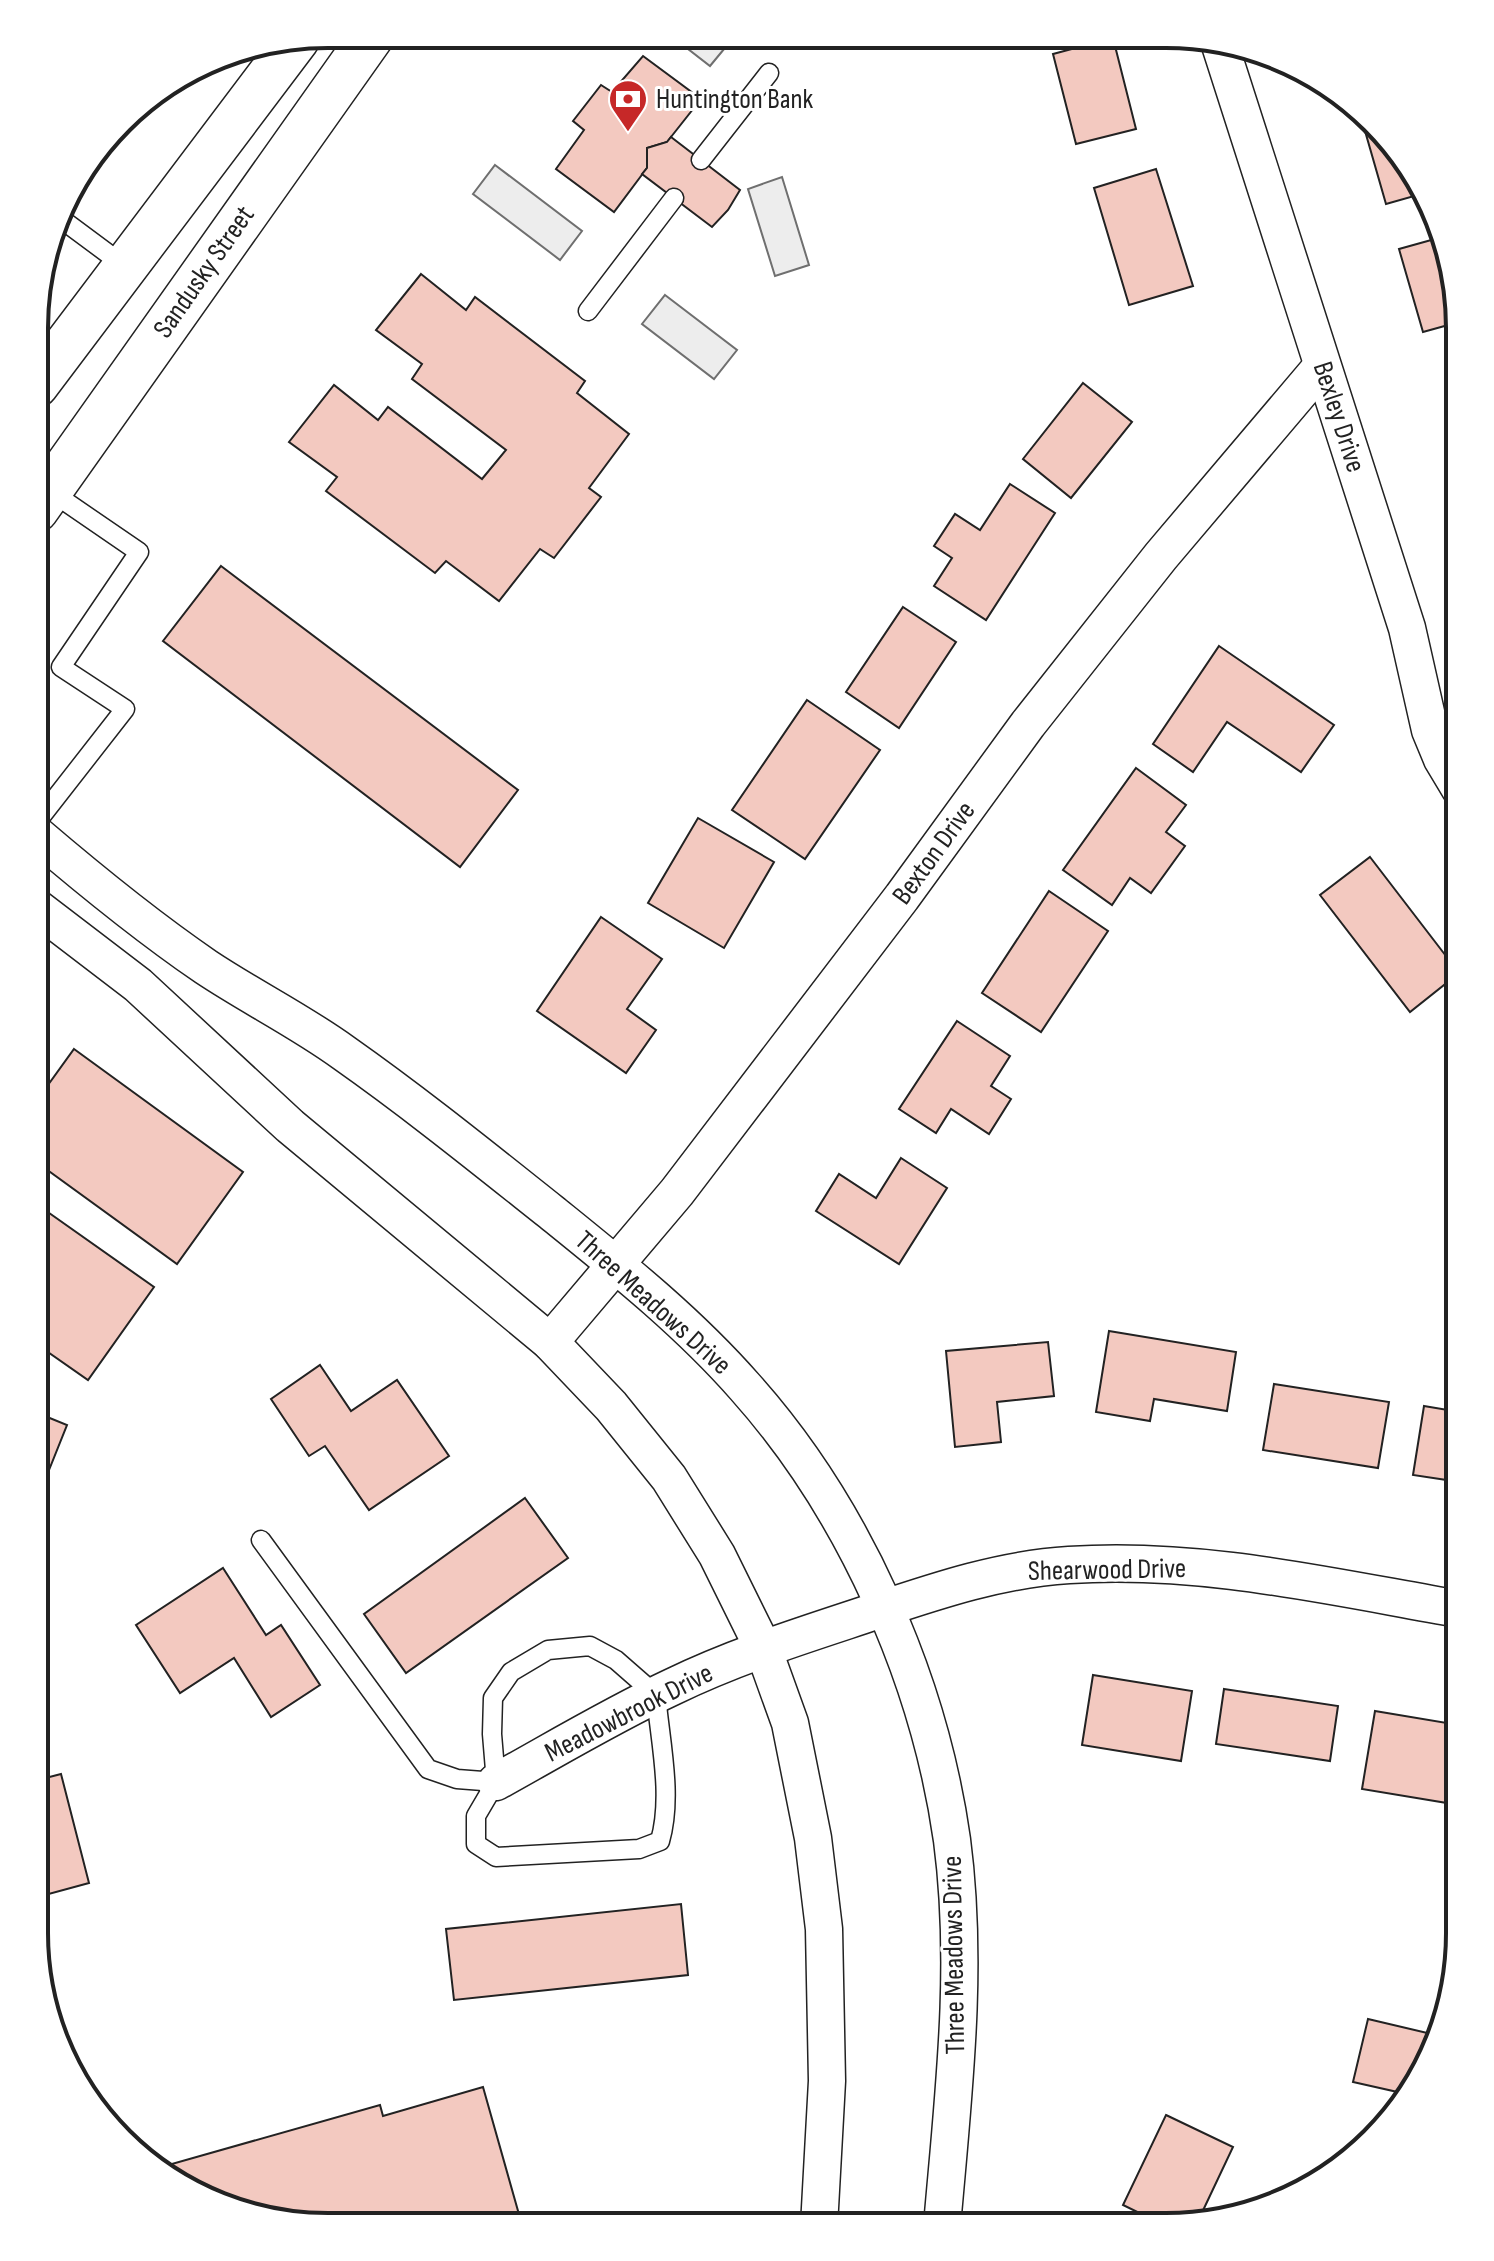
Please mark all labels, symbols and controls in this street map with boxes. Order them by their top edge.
bank icon: Huntington Bank [607,78,649,133]
place label: Huntington Bank [656,83,814,116]
street label: Sandusky Street [147,200,261,344]
street label: Bexley Drive [1306,357,1372,477]
street label: Bexton Drive [886,795,982,911]
street label: Three Meadows Drive [568,1224,738,1382]
street label: Shearwood Drive [1028,1552,1186,1588]
street label: Meadowbrook Drive [540,1657,718,1769]
street label: Three Meadows Drive [936,1855,972,2055]

